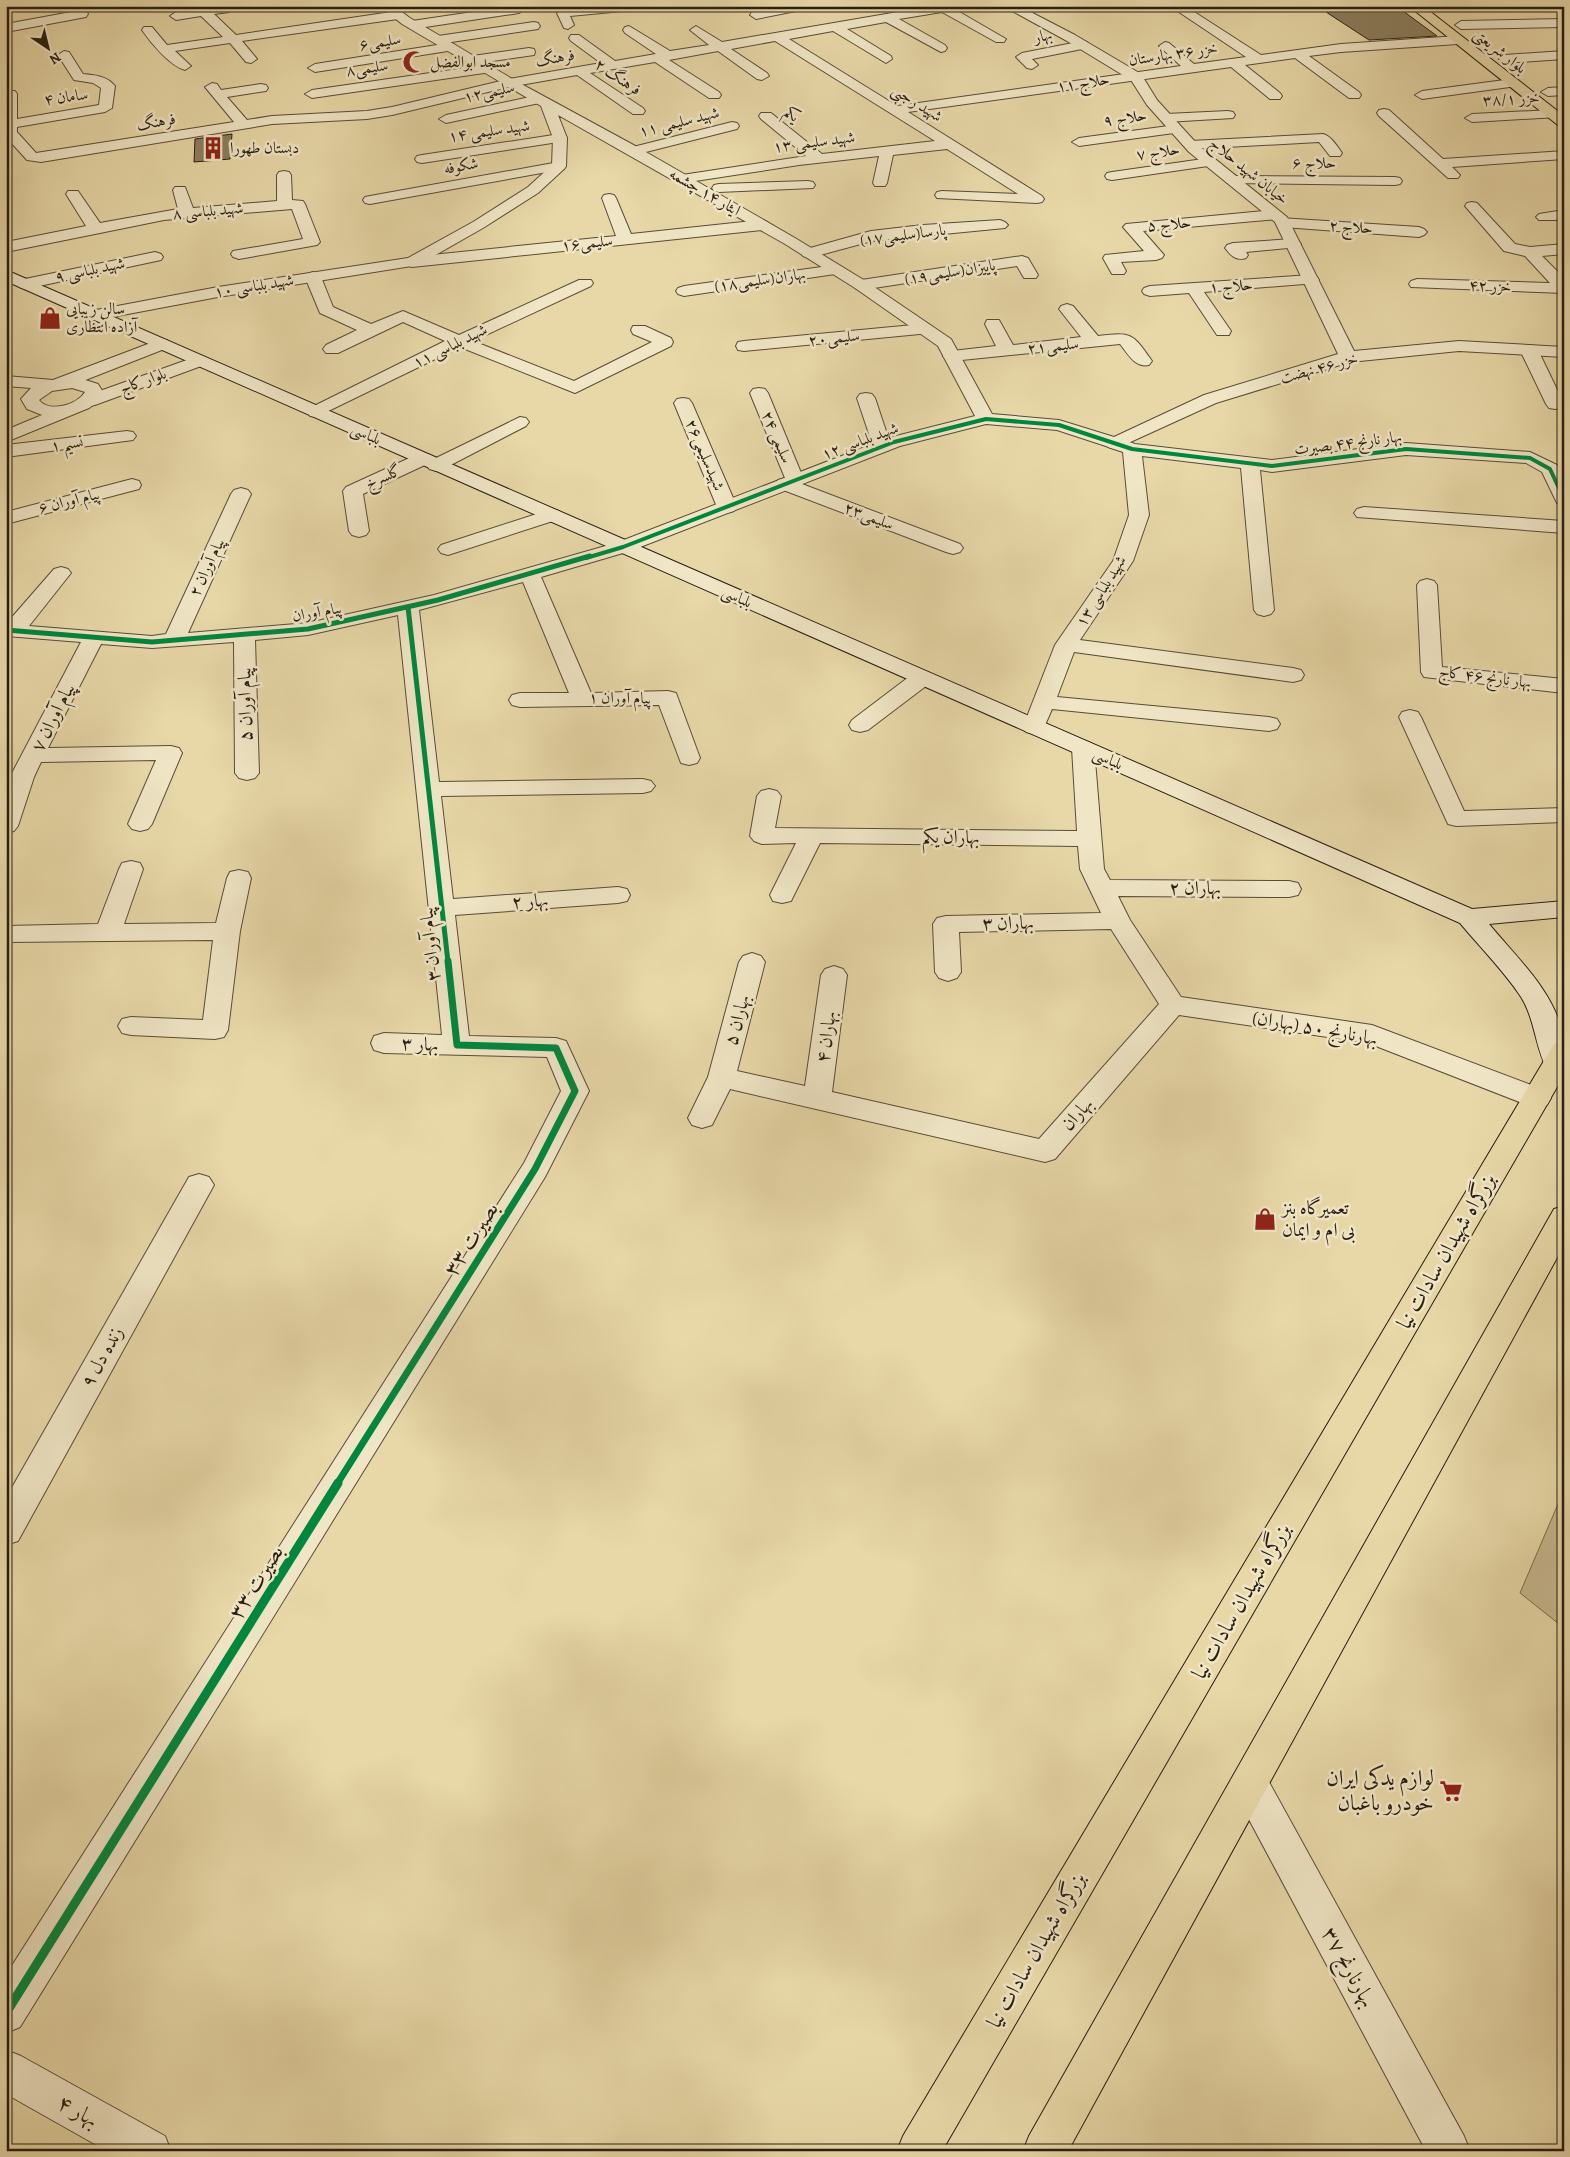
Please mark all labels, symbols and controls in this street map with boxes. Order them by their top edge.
north arrow [22,22,72,72]
street label: بهار [1030,23,1054,49]
street label: بلوار شریعتی [1469,23,1531,79]
street label: سلیمی۶ [357,28,403,56]
street label: خزر ۳۶ بهارستان [1127,37,1219,71]
street label: فرهنگ [534,44,576,72]
text: N [46,48,65,69]
mosque icon: مسجد ابوالفضل [401,49,427,75]
place label: مسجد ابوالفضل [430,51,511,73]
street label: فرهنگ ۲ [590,53,646,101]
street label: سلیمی۸ [345,54,389,82]
street label: حلاج ۱۱ [1055,68,1111,101]
street label: سلیمی۱۲ [461,76,517,108]
street label: شهید رجبی [886,79,947,129]
street label: سامان ۴ [43,83,89,111]
street label: خزر ۳۸/۱ [1482,87,1540,111]
street label: شهید سلیمی ۱۱ [636,101,722,143]
street label: یکم [777,101,805,131]
street label: حلاج ۹ [1102,104,1149,135]
street label: فرهنگ [135,108,177,136]
street label: شهید سلیمی ۱۴ [447,114,531,148]
street label: شهید سلیمی ۱۳ [772,126,856,158]
street label: خیابان شهید حلاج [1203,132,1293,212]
building icon: دبستان طهورا [200,135,226,161]
place label: دبستان طهورا [230,137,299,159]
street label: حلاج ۷ [1135,138,1182,169]
street label: شکوفه [442,152,480,180]
street label: حلاج ۶ [1292,152,1336,177]
street label: ایثار ۱۴ چشمه [665,163,745,221]
street label: شهید بلباسی ۸ [172,197,244,225]
street label: حلاج ۵ [1146,211,1192,240]
street label: حلاج ۲ [1328,214,1374,242]
street label: پارسا(سلیمی۱۷) [859,219,948,251]
street label: سلیمی۱۶ [560,229,614,257]
street label: شهید بلباسی ۹ [53,252,127,288]
street label: پاییزان(سلیمی۱۹) [903,254,998,290]
street label: بهاران(سلیمی۱۸) [713,263,807,297]
street label: شهید بلباسی ١٠ [213,269,295,303]
street label: حلاج ۱ [1208,273,1254,301]
street label: خزر ۴۲ [1468,274,1512,298]
place label: سالن زیبایی آزاده انتظاری [66,298,139,338]
shop icon: سالن زیبایی آزاده انتظاری [37,305,63,331]
street label: شهید بلباسی ١١ [409,319,491,373]
street label: سلیمی۲۰ [807,324,861,352]
street label: سلیمی۲۱ [1026,332,1080,360]
street label: خزر ۴۶ نهضت [1278,347,1360,389]
street label: بلوار کاج [117,362,170,402]
street label: سلیمی ۲۴ [756,407,798,467]
street label: شهیدسلیمی۲۶ [680,416,730,494]
street label: شهید بلباسی ١٢ [818,417,902,465]
street label: بلباسی [347,418,385,450]
street label: بهار نارنج ۴۴ بصیرت [1293,425,1403,463]
street label: نسیم ۱ [49,431,86,462]
street label: گلسرخ [361,459,406,498]
street label: پیام آوران ۶ [36,483,103,522]
street label: سلیمی۲۳ [841,496,897,536]
street label: پیام آوران ۲ [184,534,233,601]
street label: شهید بلباسی ١٣ [1070,551,1132,631]
street label: بلباسی [718,581,756,613]
street label: پیام آوران [290,597,344,630]
street label: بهار نارنج ۴۶ کاج [1437,660,1533,697]
street label: پیام آوران ۵ [231,666,262,742]
street label: پیام آوران ۷ [24,678,84,758]
street label: پیام آوران ۱ [588,686,652,713]
street label: بلباسی [1089,743,1127,775]
street label: بهاران یکم [922,823,980,854]
street label: بهاران ۲ [1169,875,1221,901]
street label: بهار ۲ [511,887,549,915]
street label: پیام آوران ۳ [413,905,450,982]
street label: بهاران ۳ [982,910,1034,936]
street label: بهاران ۵ [718,992,756,1048]
street label: بهارنارنج ۵۰ (بهاران) [1250,1004,1380,1055]
street label: بهاران ۴ [810,1009,842,1065]
street label: بهار ۳ [401,1030,439,1058]
street label: بهاران [1055,1092,1099,1136]
street label: بزرگراه شهیدان سادات نیا [1389,1167,1503,1334]
place label: تعمیرگاه بنز بی ام و ایمان [1280,1195,1355,1246]
street label: بصیرت ۳۳ [436,1196,506,1282]
shop icon: تعمیرگاه بنز بی ام و ایمان [1252,1206,1278,1232]
street label: زنده دل ۹ [75,1322,129,1392]
street label: بزرگراه شهیدان سادات نیا [1184,1517,1298,1684]
street label: بصیرت ۳۳ [221,1539,291,1625]
place label: لوازم یدکی ایران خودرو باغبان [1326,1763,1434,1818]
supermarket icon: لوازم یدکی ایران خودرو باغبان [1438,1778,1464,1804]
street label: بزرگراه شهیدان سادات نیا [979,1866,1093,2033]
street label: بهارنارنج ۳۷ [1311,1921,1383,2015]
street label: بهار ۴ [52,2088,104,2134]

